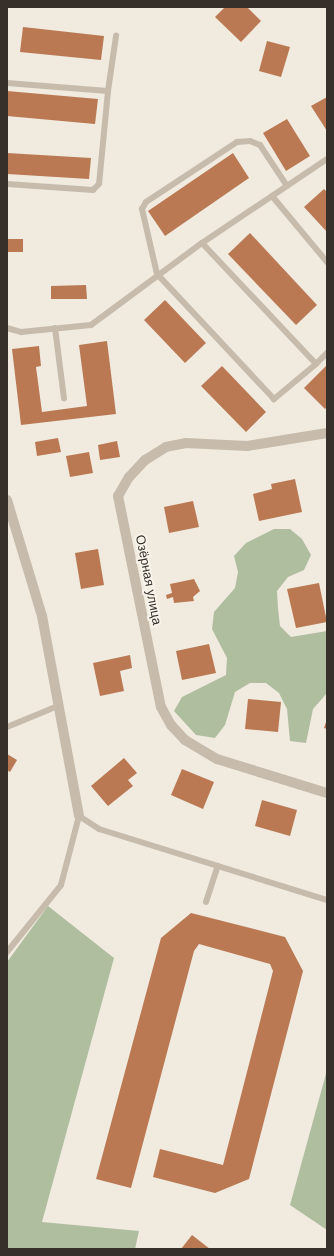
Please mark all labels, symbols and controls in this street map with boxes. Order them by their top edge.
street label: Озёрная улица [132,534,164,626]

